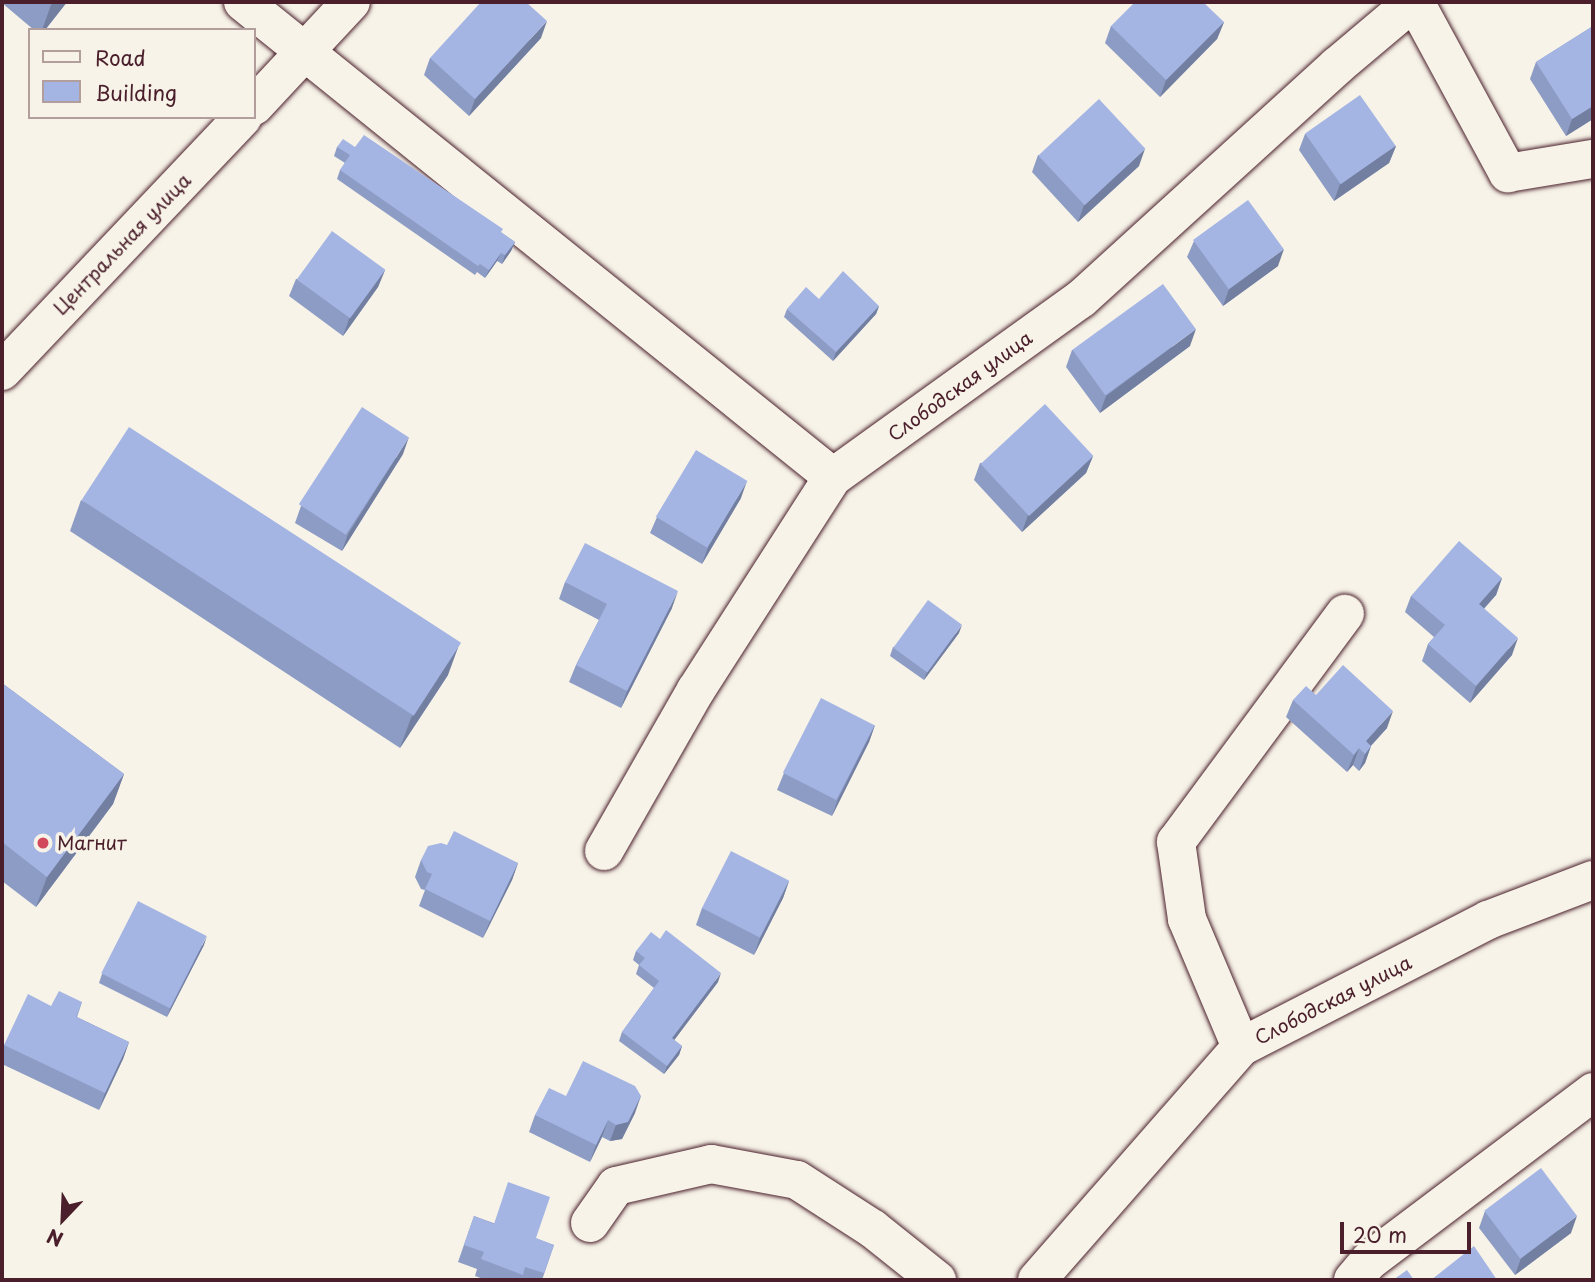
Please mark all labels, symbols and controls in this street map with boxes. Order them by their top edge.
legend [28,28,256,119]
text: Road [95,41,146,73]
text: Building [95,76,177,108]
street label: Центральная улица [49,169,195,319]
street label: Слободская улица [883,326,1037,446]
place label: Магнит [57,832,127,854]
marker: Магнит [35,835,51,851]
street label: Слободская улица [1251,950,1415,1050]
north arrow [28,1184,98,1254]
scale bar [1343,1208,1474,1252]
text: 20 m [1353,1218,1407,1250]
text: N [42,1223,67,1254]

